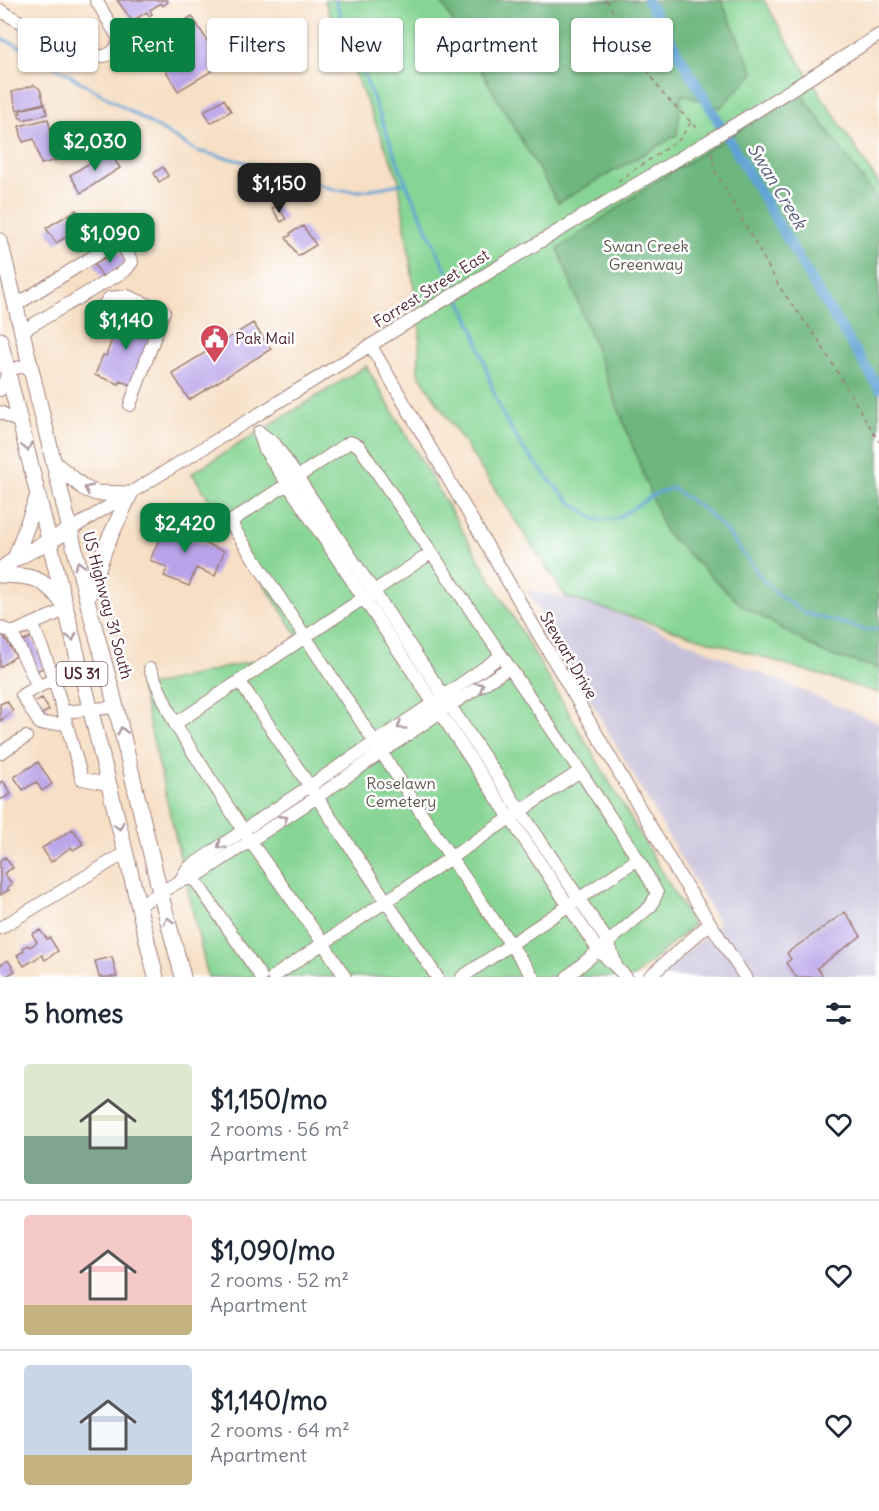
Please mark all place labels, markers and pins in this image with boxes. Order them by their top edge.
pin: $2,030 [46,121,144,172]
pin: $1,150 [230,163,328,214]
pin: $1,090 [61,213,159,264]
pin: $1,140 [77,300,175,351]
public building icon: Pak Mail [198,322,230,364]
place label: Pak Mail [235,328,295,348]
pin: $2,420 [136,503,234,554]

